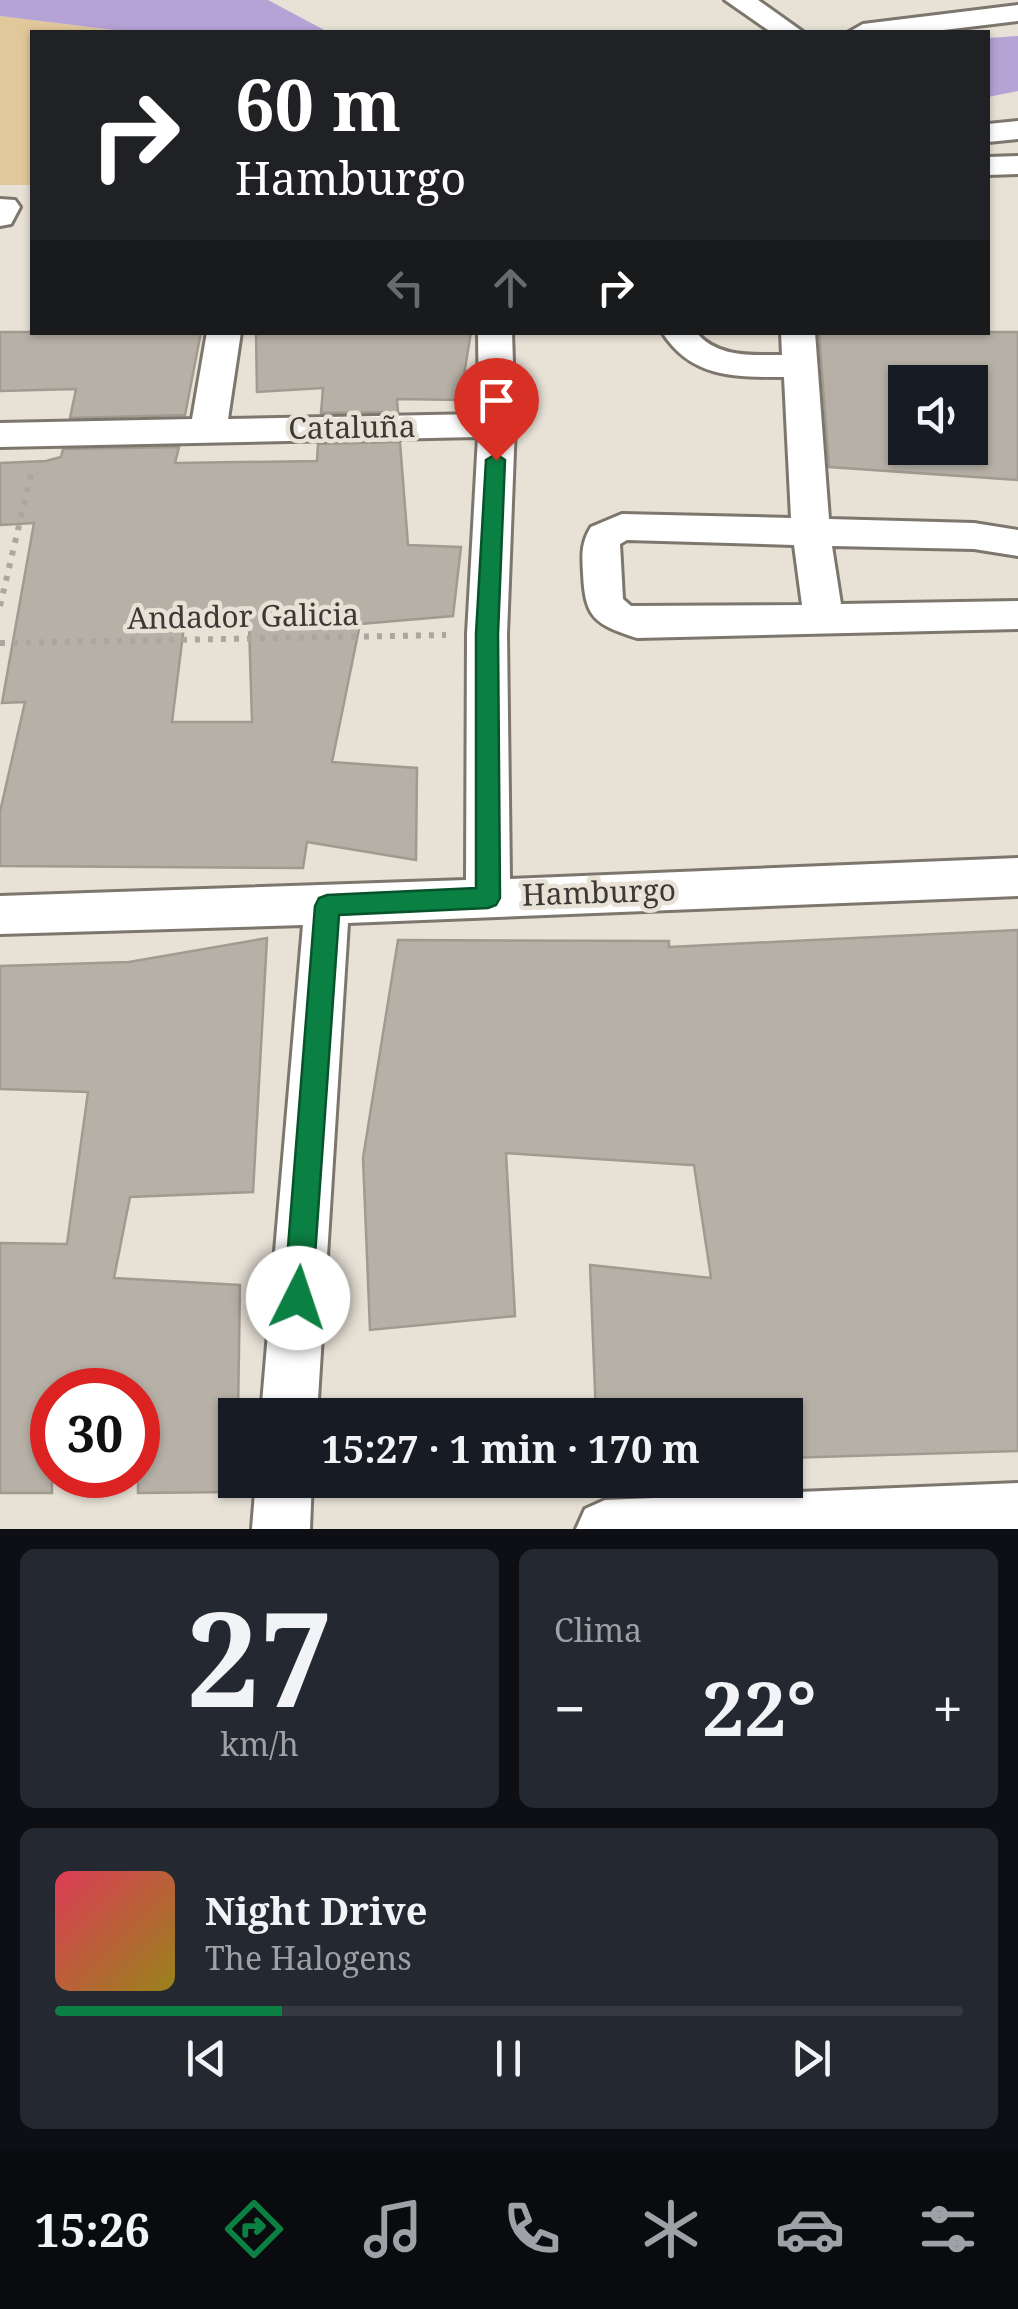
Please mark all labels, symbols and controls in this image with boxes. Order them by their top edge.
text: 60 m [235,56,401,152]
icon: right [70,70,200,200]
text: Hamburgo [235,147,466,208]
icon: left [378,260,433,315]
icon: ahead [483,260,538,315]
icon: right [588,260,643,315]
pin [454,358,539,461]
map controls [888,365,988,465]
button: sound [888,365,988,465]
icon: arrive [469,373,524,428]
street label: Cataluña [288,405,416,448]
street label: Andador Galicia [127,593,359,638]
street label: Hamburgo [521,868,677,915]
position arrow [246,1246,350,1350]
speed limit sign: 30 [30,1368,160,1498]
text: 15:27 · 1 min · 170 m [321,1422,700,1474]
text: 27 [186,1568,333,1745]
text: Clima [554,1608,642,1651]
text: 22° [702,1656,816,1758]
text: − [554,1670,586,1745]
text: + [932,1670,963,1745]
text: km/h [220,1722,299,1765]
text: Night Drive [205,1884,427,1936]
text: The Halogens [205,1936,412,1979]
icon: previous [179,2031,234,2086]
icon: pause [481,2031,536,2086]
icon: next [784,2031,839,2086]
icon: directions [219,2194,289,2264]
icon: music [358,2194,428,2264]
icon: phone [497,2194,567,2264]
icon: climate [636,2194,706,2264]
icon: car [775,2194,845,2264]
icon: filters [913,2194,983,2264]
text: 15:26 [34,2199,150,2260]

